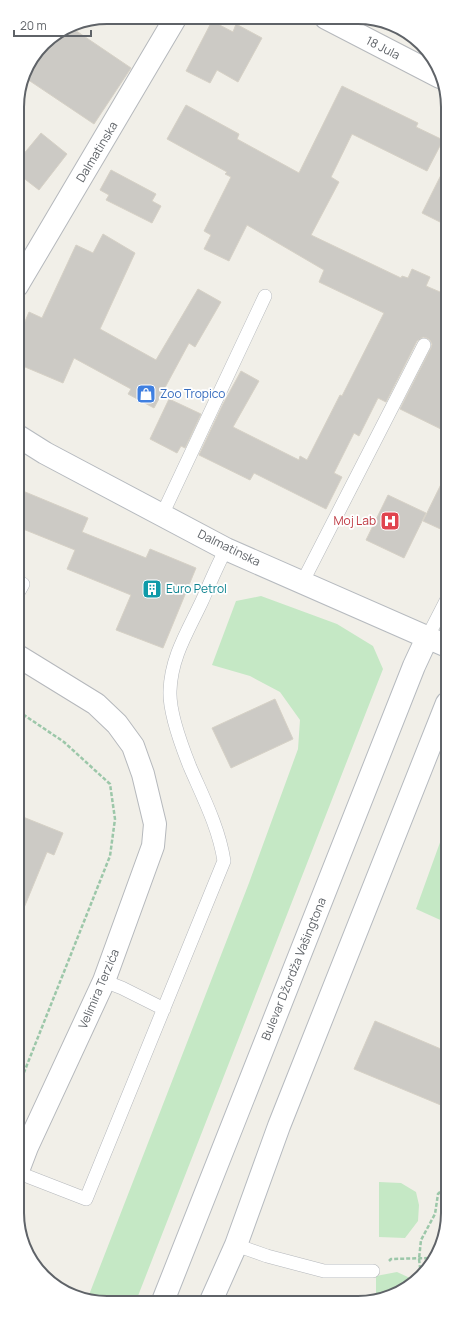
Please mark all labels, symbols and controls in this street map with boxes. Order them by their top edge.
scale bar [14,12,91,38]
text: 20 m [20,17,47,34]
street label: 18 Jula [363,32,403,63]
street label: Dalmatinska [72,118,121,185]
shop icon: Zoo Tropico [135,383,157,405]
place label: Zoo Tropico [160,385,225,402]
hospital icon: Moj Lab [379,510,401,532]
place label: Moj Lab [334,512,376,529]
street label: Dalmatinska [195,525,264,570]
building icon: Euro Petrol [141,578,163,600]
place label: Euro Petrol [166,580,227,597]
street label: Bulevar Džordža Vašingtona [257,895,330,1043]
street label: Velimira Terzića [74,946,123,1031]

